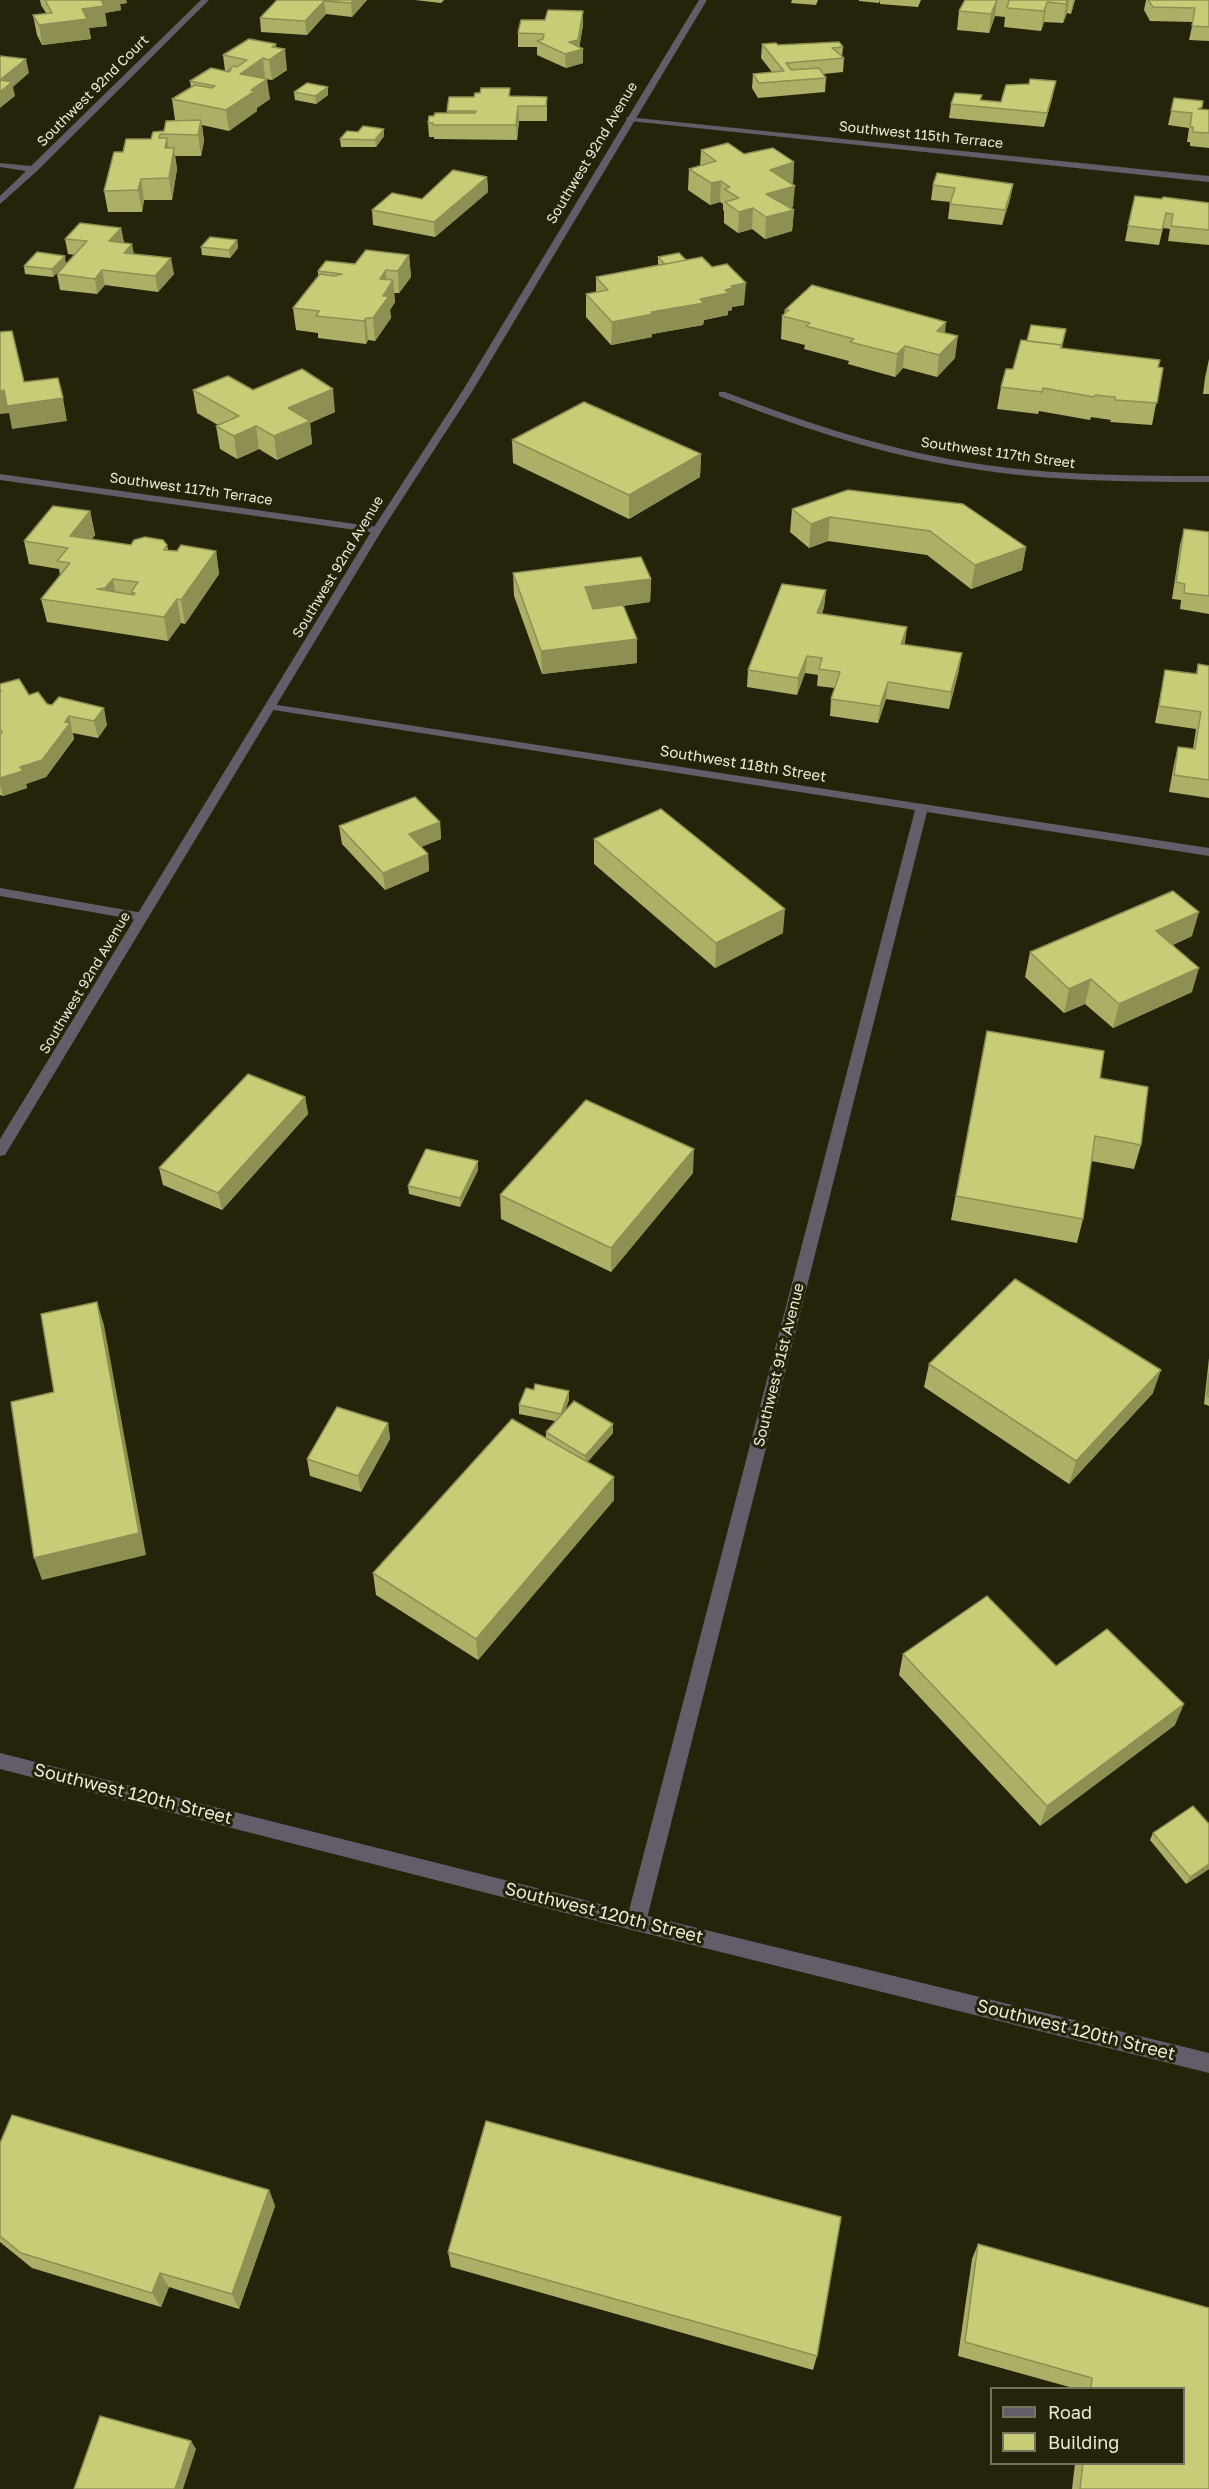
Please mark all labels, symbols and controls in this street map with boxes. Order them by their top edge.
street label: Southwest 92nd Court [34,32,152,150]
street label: Southwest 92nd Avenue [543,79,641,227]
street label: Southwest 115th Terrace [838,118,1004,152]
street label: Southwest 117th Street [920,434,1076,472]
street label: Southwest 117th Terrace [108,469,274,509]
street label: Southwest 92nd Avenue [289,493,387,641]
street label: Southwest 118th Street [659,742,827,786]
street label: Southwest 92nd Avenue [36,909,134,1057]
street label: Southwest 91st Avenue [750,1281,808,1449]
street label: Southwest 120th Street [32,1759,234,1829]
street label: Southwest 120th Street [503,1878,705,1948]
street label: Southwest 120th Street [975,1995,1177,2065]
legend [990,2387,1185,2465]
text: Road [1048,2401,1092,2423]
text: Building [1048,2431,1119,2453]

